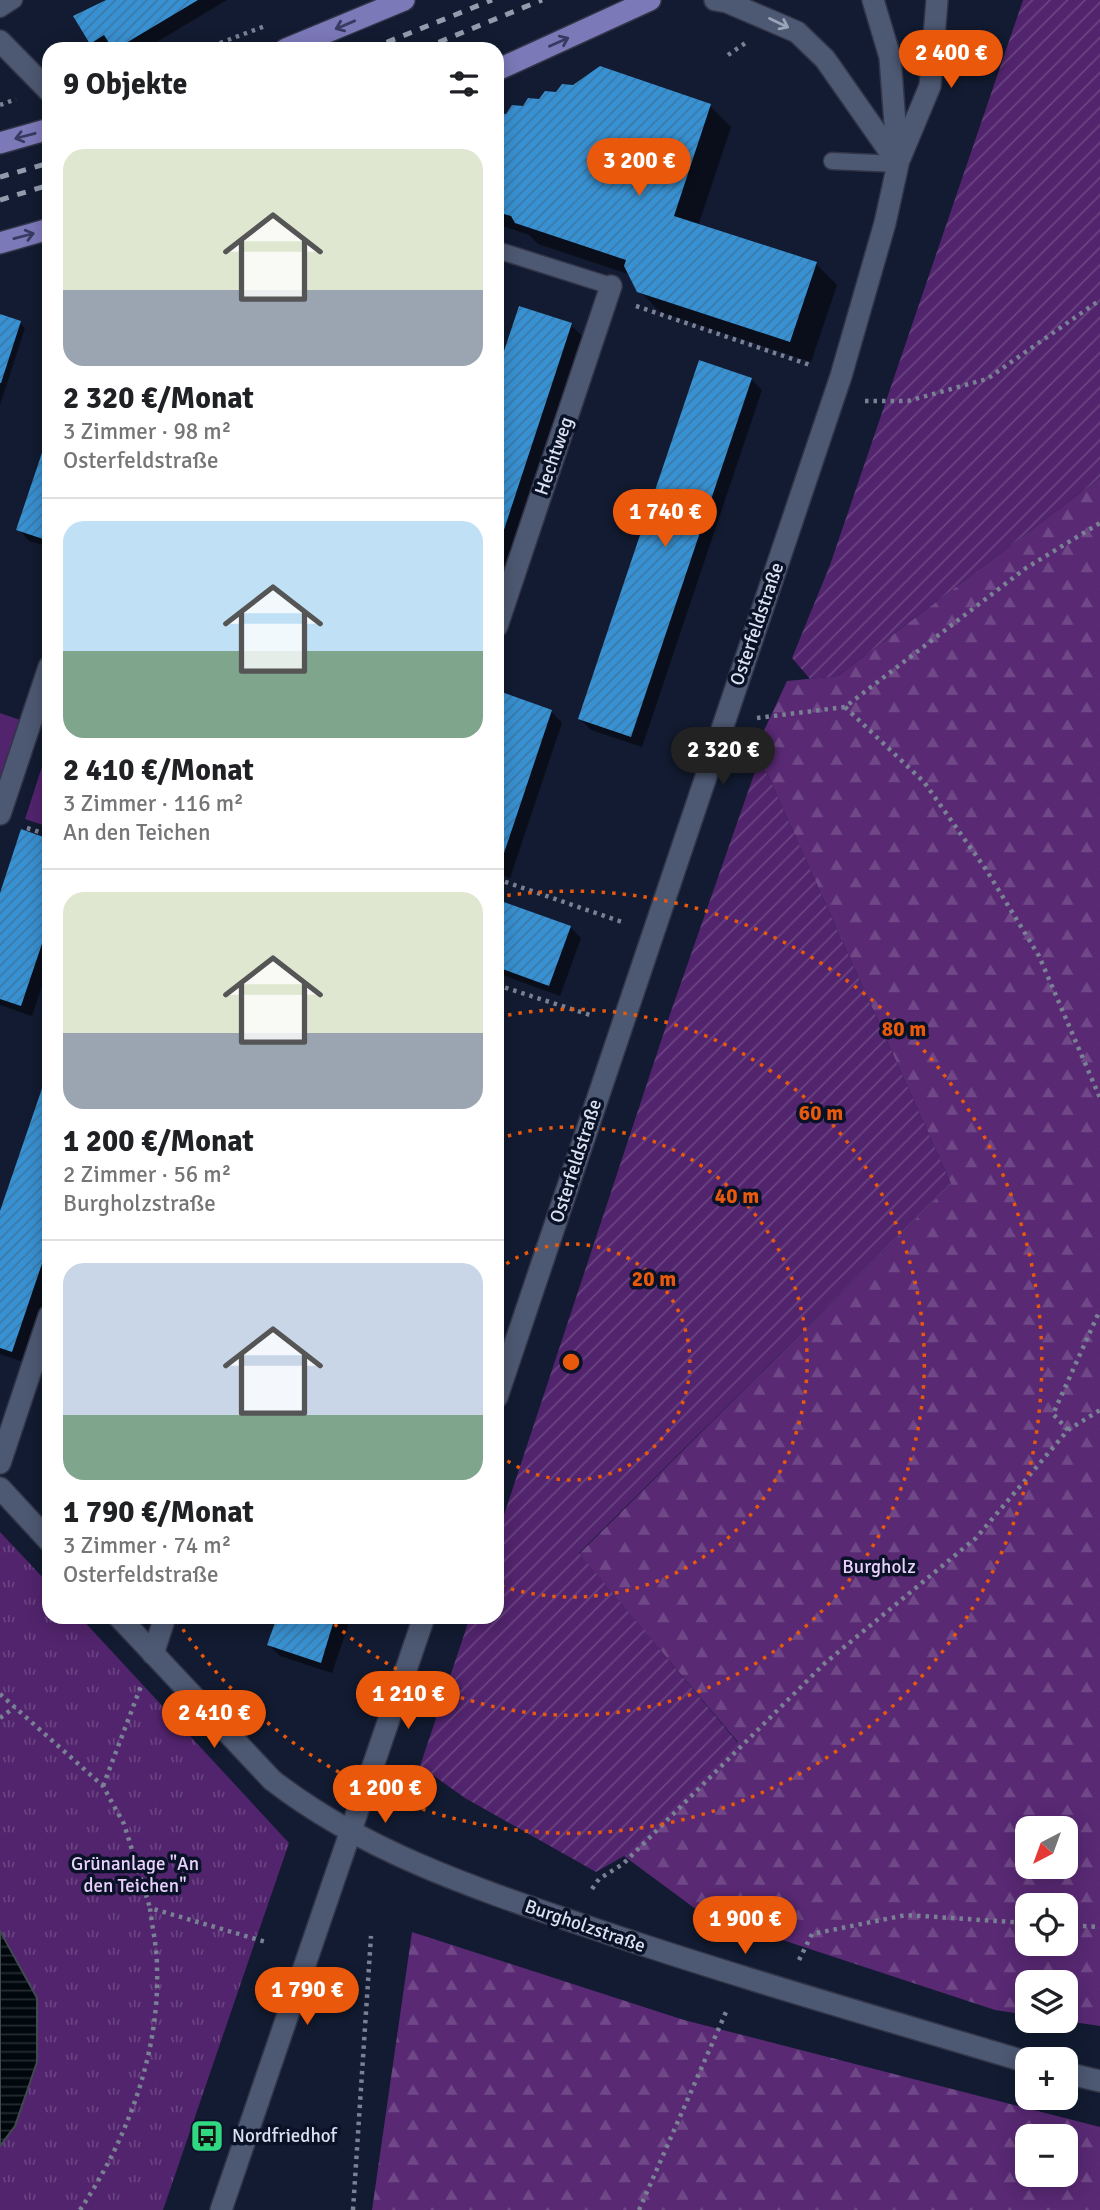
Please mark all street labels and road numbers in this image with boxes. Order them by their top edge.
street label: Hechtweg [529,414,579,498]
street label: Osterfeldstraße [725,559,789,689]
street label: Osterfeldstraße [545,1096,607,1226]
street label: Burgholzstraße [521,1894,649,1958]

